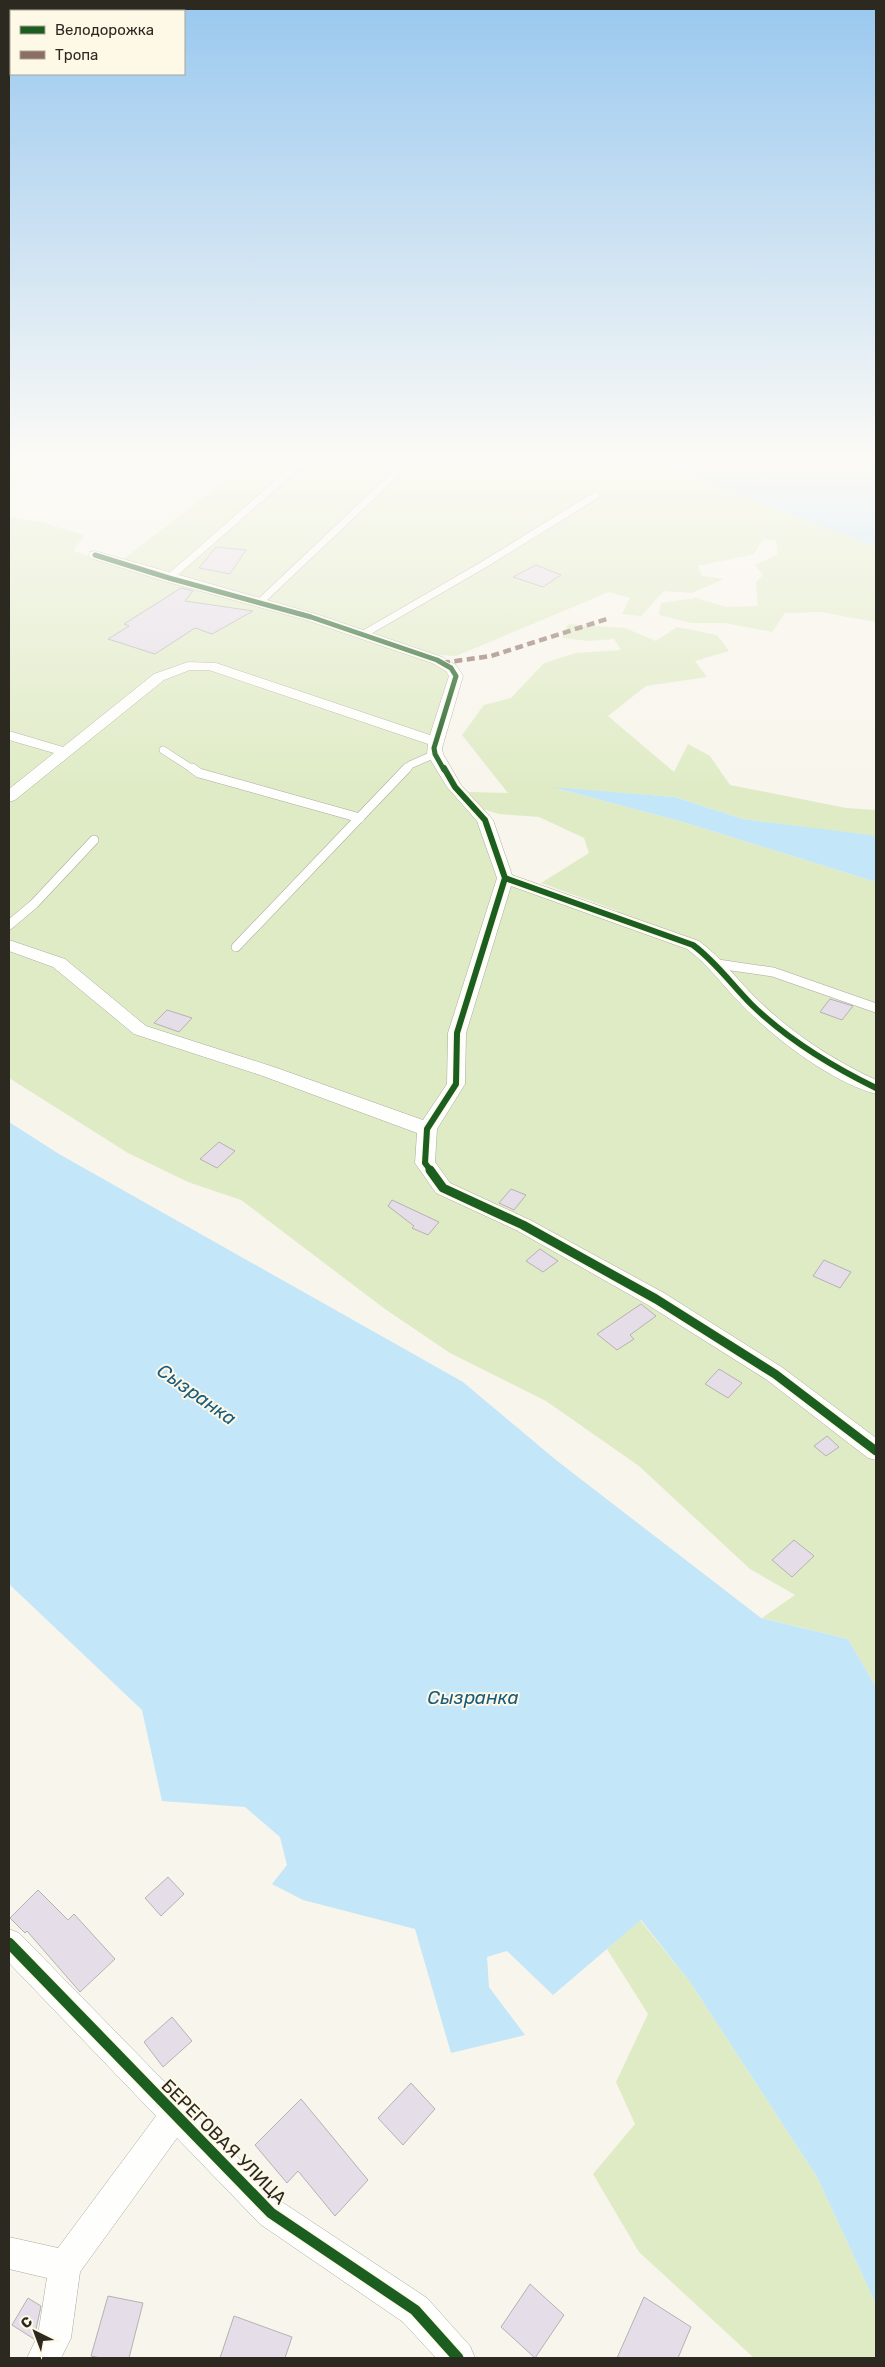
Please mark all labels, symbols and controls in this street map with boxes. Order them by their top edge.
legend [10,10,185,75]
text: Велодорожка [55,21,154,39]
text: Тропа [55,46,98,64]
water label: Сызранка [153,1359,241,1430]
water label: Сызранка [427,1686,519,1709]
street label: БЕРЕГОВАЯ УЛИЦА [157,2075,291,2209]
north arrow [10,2307,60,2357]
text: С [17,2313,36,2332]

